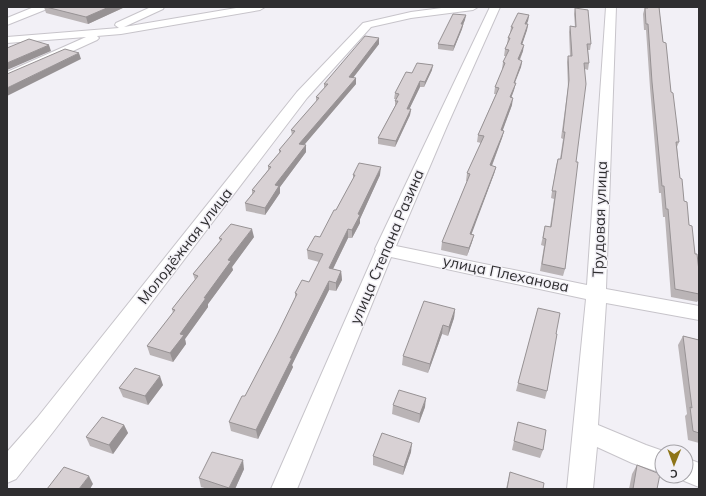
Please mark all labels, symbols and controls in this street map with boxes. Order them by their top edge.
street label: Трудовая улица [588,161,611,277]
street label: улица Степана Разина [345,166,428,327]
street label: Молодёжная улица [133,184,236,308]
street label: улица Плеханова [441,251,571,296]
north arrow [654,444,694,484]
text: С [669,467,678,481]

